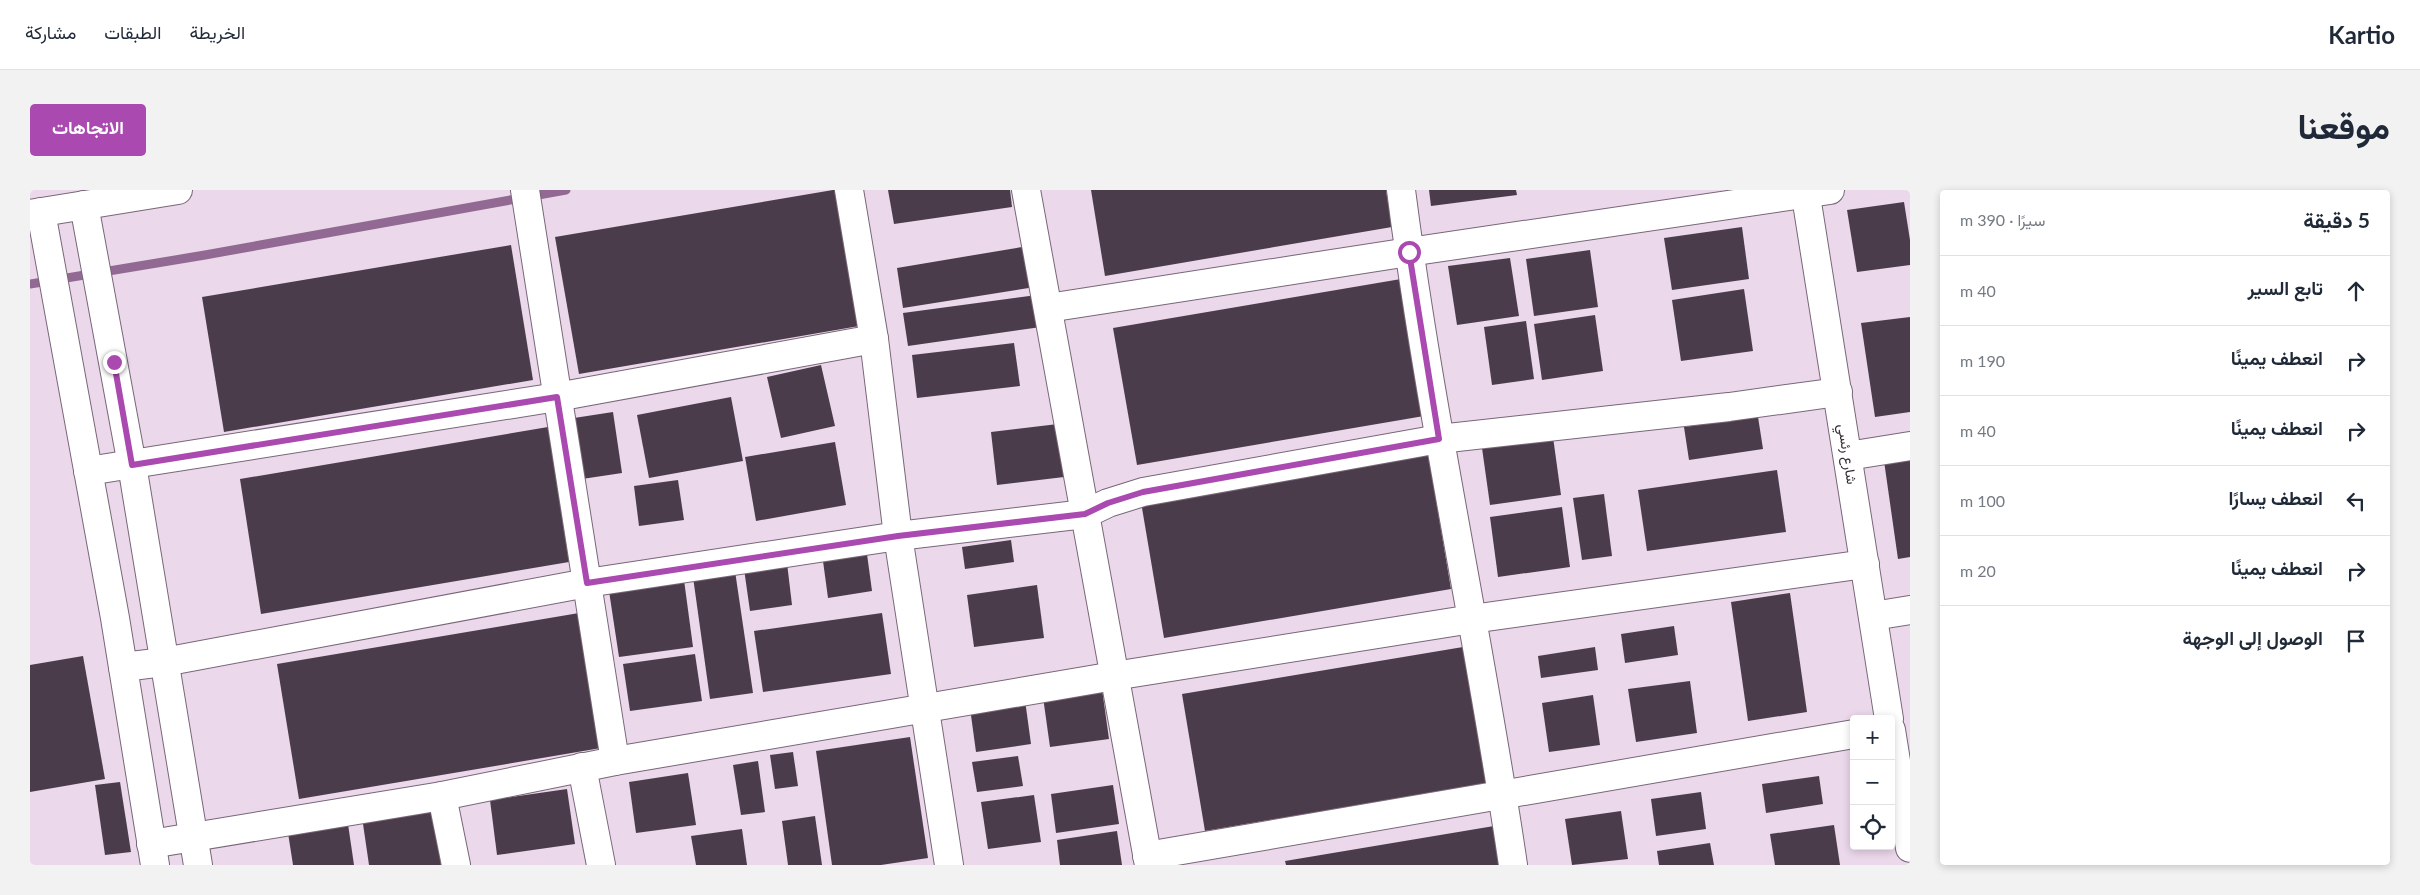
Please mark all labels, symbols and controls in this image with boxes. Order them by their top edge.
text: Kartio [2328,20,2395,49]
text: مشاركة [25,21,76,43]
text: الطبقات [104,21,161,43]
text: الخريطة [189,21,245,43]
button: الاتجاهات [30,104,146,156]
text: موقعنا [2297,104,2390,146]
text: 5 دقيقة [2303,207,2370,232]
text: سيرًا · 390 m [1960,210,2045,229]
route start [1398,241,1421,264]
text: تابع السير [2248,276,2323,299]
icon: ahead [2342,277,2370,305]
text: 40 m [1960,281,1996,300]
text: انعطف يمينًا [2231,346,2323,369]
icon: right [2342,347,2370,375]
route end [103,351,126,374]
text: 190 m [1960,351,2005,370]
text: انعطف يمينًا [2231,416,2323,439]
icon: right [2342,417,2370,445]
text: 40 m [1960,421,1996,440]
street label: شارع رئسي [1831,423,1861,486]
text: انعطف يسارًا [2228,486,2323,509]
icon: left [2342,487,2370,515]
text: 100 m [1960,491,2005,510]
text: انعطف يمينًا [2231,556,2323,579]
icon: right [2342,557,2370,585]
text: 20 m [1960,561,1996,580]
text: الوصول إلى الوجهة [2182,626,2323,649]
icon: arrive [2342,627,2370,655]
map controls [1850,715,1895,850]
button: + [1850,715,1895,760]
button: − [1850,760,1895,805]
button: locate [1850,805,1895,850]

